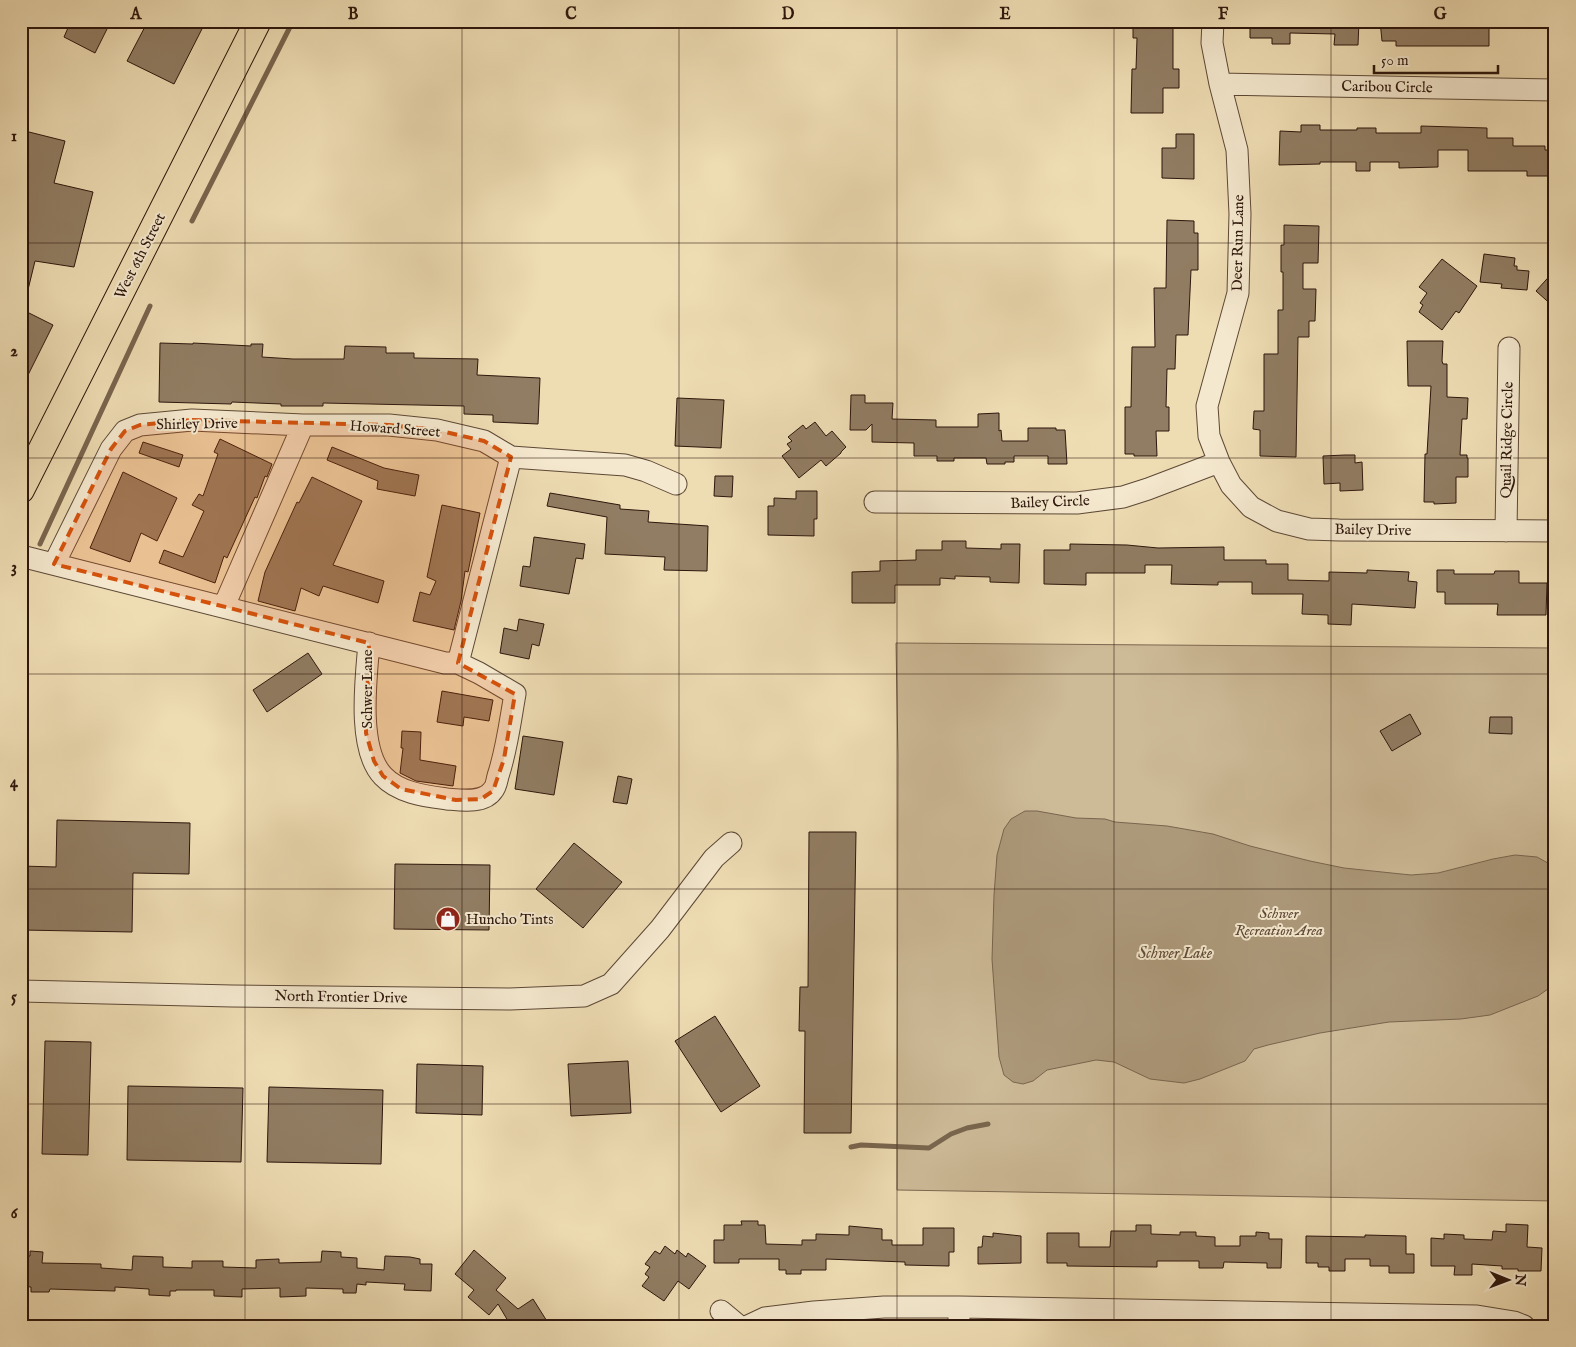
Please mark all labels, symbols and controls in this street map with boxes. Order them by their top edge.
text: A [130,5,143,25]
text: B [348,5,359,25]
text: C [565,5,577,25]
text: D [782,5,795,25]
text: E [999,5,1011,25]
text: F [1218,5,1229,25]
text: G [1434,5,1447,25]
scale bar [1374,42,1497,74]
text: 50 m [1381,51,1409,70]
street label: Caribou Circle [1341,77,1433,97]
text: 1 [11,127,17,147]
street label: Deer Run Lane [1228,194,1248,292]
street label: West 6th Street [110,210,170,302]
text: 2 [10,342,18,362]
street label: Quail Ridge Circle [1496,381,1518,499]
street label: Shirley Drive [156,414,238,434]
street label: Howard Street [349,416,441,442]
street label: Bailey Circle [1010,491,1090,513]
street label: Bailey Drive [1334,520,1412,540]
text: 3 [11,558,17,578]
street label: Schwer Lane [358,649,377,729]
text: 4 [10,773,19,793]
park label: Schwer Recreation Area [1235,904,1323,940]
shop icon: Huncho Tints [435,906,461,932]
place label: Huncho Tints [466,910,553,929]
water label: Schwer Lake [1138,944,1213,964]
street label: North Frontier Drive [274,986,408,1008]
text: 5 [11,988,17,1008]
text: 6 [11,1204,19,1224]
north arrow [1484,1254,1534,1304]
text: N [1511,1273,1529,1286]

